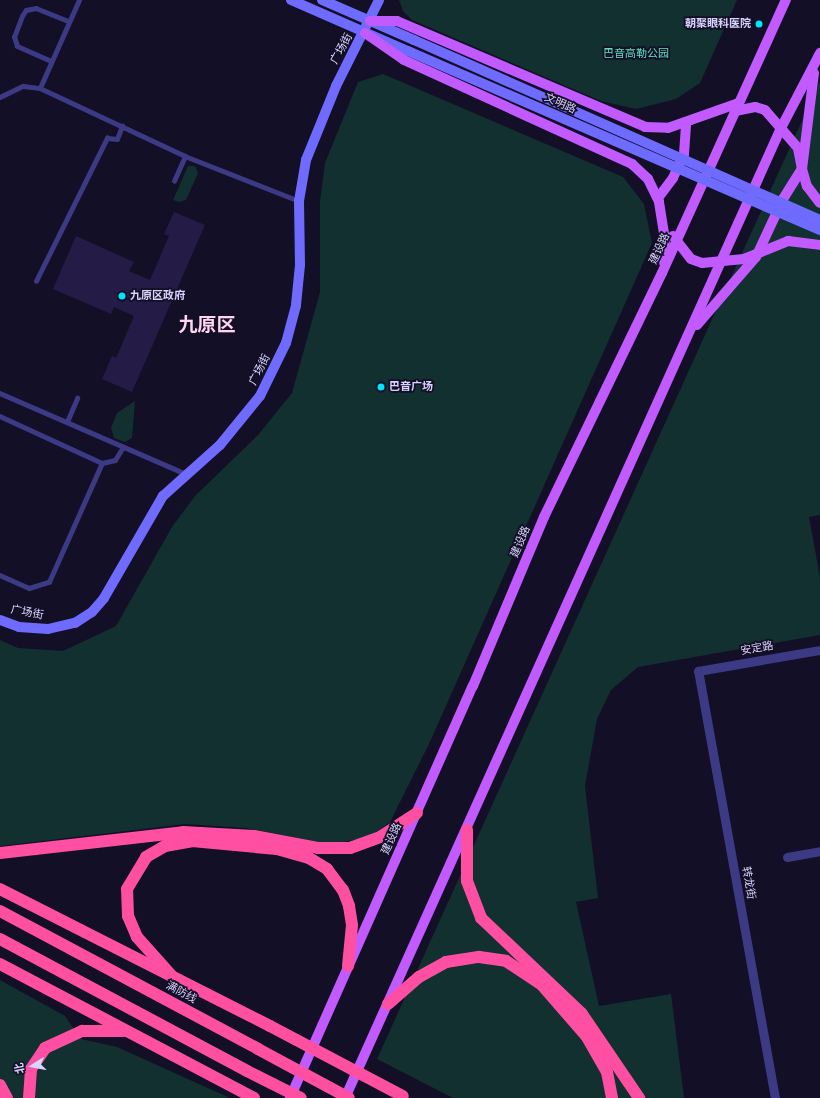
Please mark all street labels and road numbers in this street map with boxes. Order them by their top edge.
street label: 广场街 [328,31,356,67]
street label: 文明路 [542,91,578,117]
street label: 建设路 [647,231,673,267]
street label: 广场街 [247,352,273,388]
street label: 建设路 [508,524,534,560]
street label: 广场街 [10,603,44,623]
street label: 安定路 [740,640,774,658]
street label: 建设路 [379,821,405,857]
street label: 转龙街 [739,866,757,900]
street label: 满防线 [163,979,199,1007]

